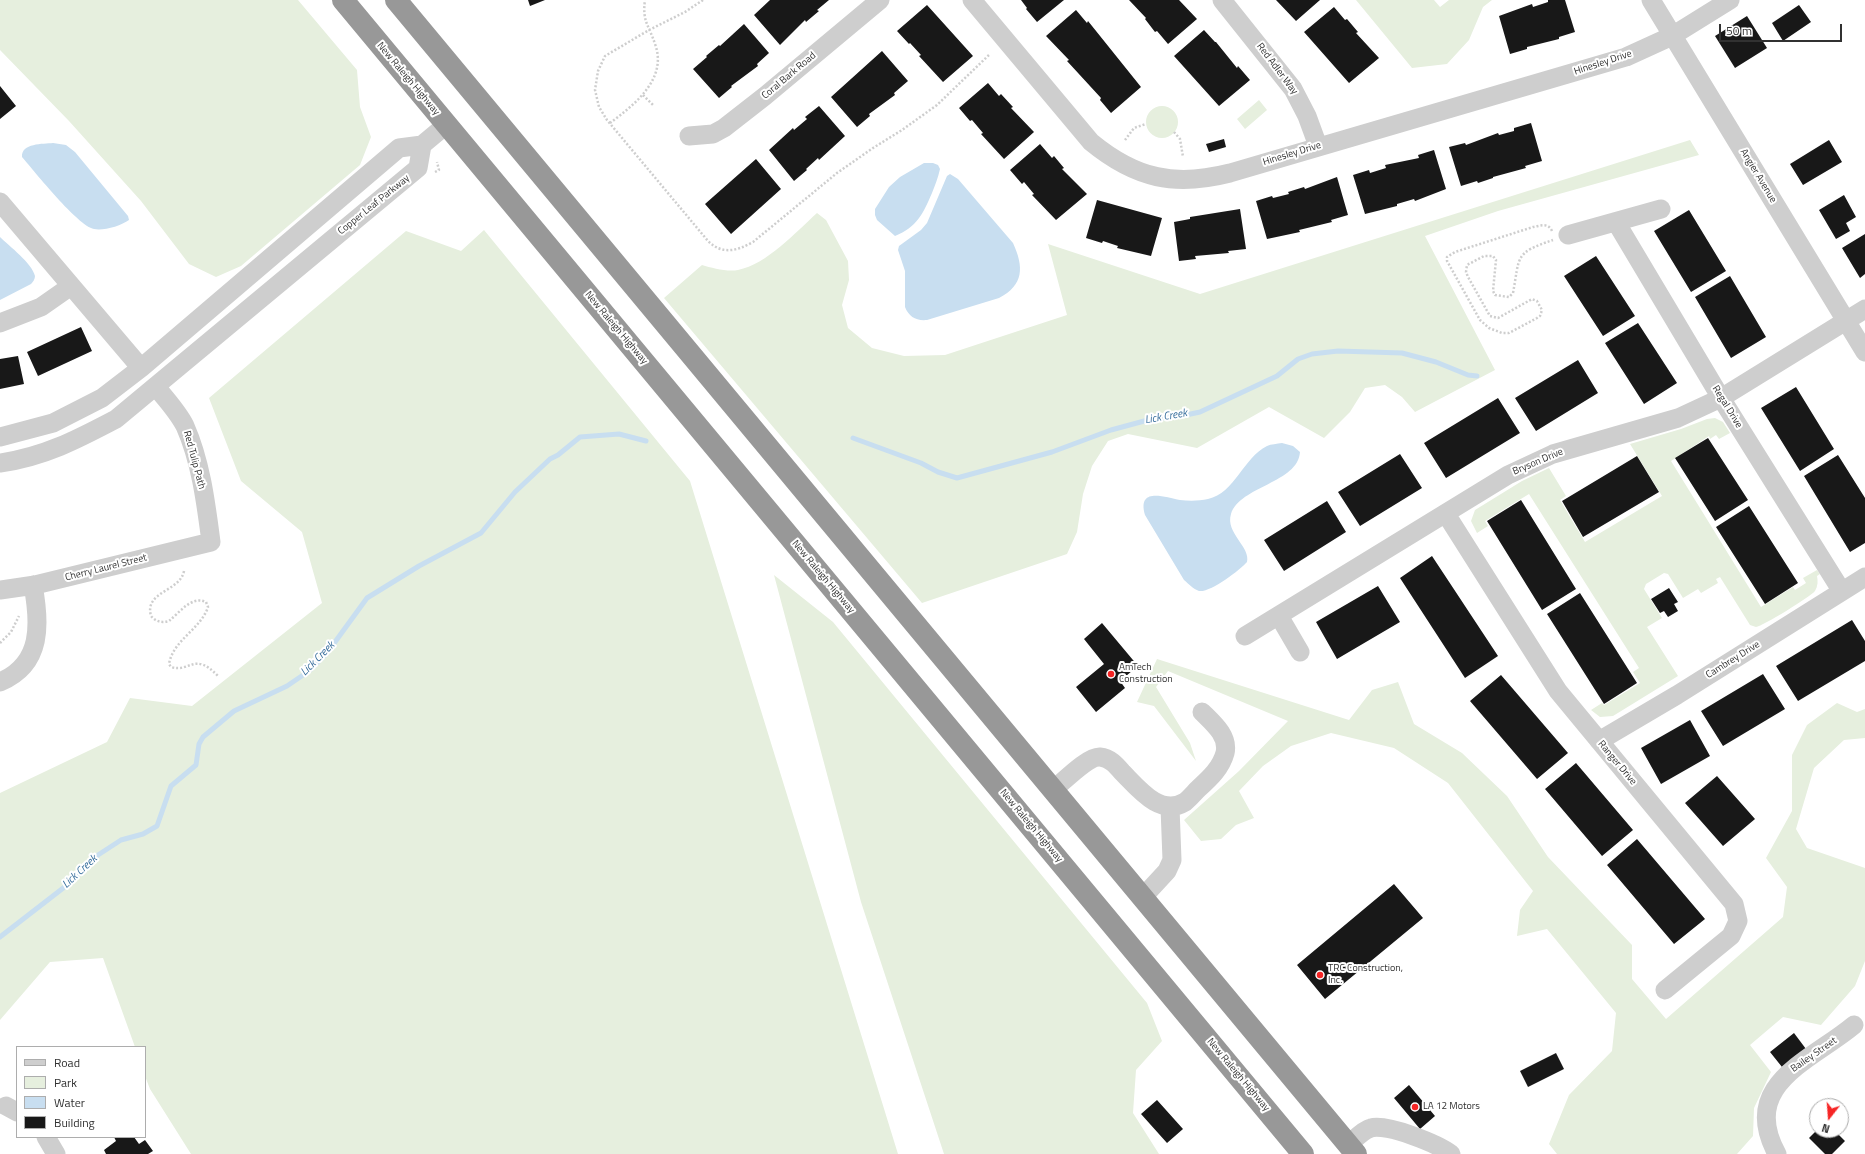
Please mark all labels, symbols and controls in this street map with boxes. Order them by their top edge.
scale bar [1721,16,1844,42]
text: 50 m [1726,21,1752,40]
street label: New Raleigh Highway [374,40,442,118]
street label: Red Adler Way [1254,41,1300,97]
street label: Hinesley Drive [1573,48,1633,78]
street label: Coral Bark Road [760,50,818,102]
street label: Hinesley Drive [1261,139,1323,169]
street label: Angier Avenue [1737,147,1779,205]
street label: Copper Leaf Parkway [336,172,412,238]
street label: New Raleigh Highway [582,289,650,367]
street label: Regal Drive [1709,384,1745,430]
water label: Lick Creek [1144,407,1188,427]
street label: Red Tulip Path [180,429,208,491]
street label: Bryson Drive [1511,446,1565,478]
street label: New Raleigh Highway [789,538,857,616]
street label: Cherry Laurel Street [64,552,148,584]
water label: Lick Creek [298,639,338,679]
street label: Cambrey Drive [1704,639,1762,681]
place label: AmTech Construction [1119,662,1173,686]
marker: AmTech Construction [1106,669,1116,679]
street label: Ranger Drive [1595,738,1639,788]
street label: New Raleigh Highway [997,787,1065,865]
water label: Lick Creek [60,853,100,891]
place label: TRC Construction, Inc. [1328,963,1403,986]
marker: TRC Construction, Inc. [1315,970,1325,980]
street label: Bailey Street [1789,1035,1839,1075]
street label: New Raleigh Highway [1204,1036,1272,1114]
legend [16,1046,146,1138]
text: Road [54,1053,80,1072]
text: Park [54,1073,77,1092]
text: Water [54,1093,85,1112]
north arrow [1809,1098,1849,1138]
place label: LA 12 Motors [1423,1101,1480,1113]
marker: LA 12 Motors [1410,1102,1420,1112]
text: Building [54,1113,95,1132]
text: N [1820,1120,1832,1137]

